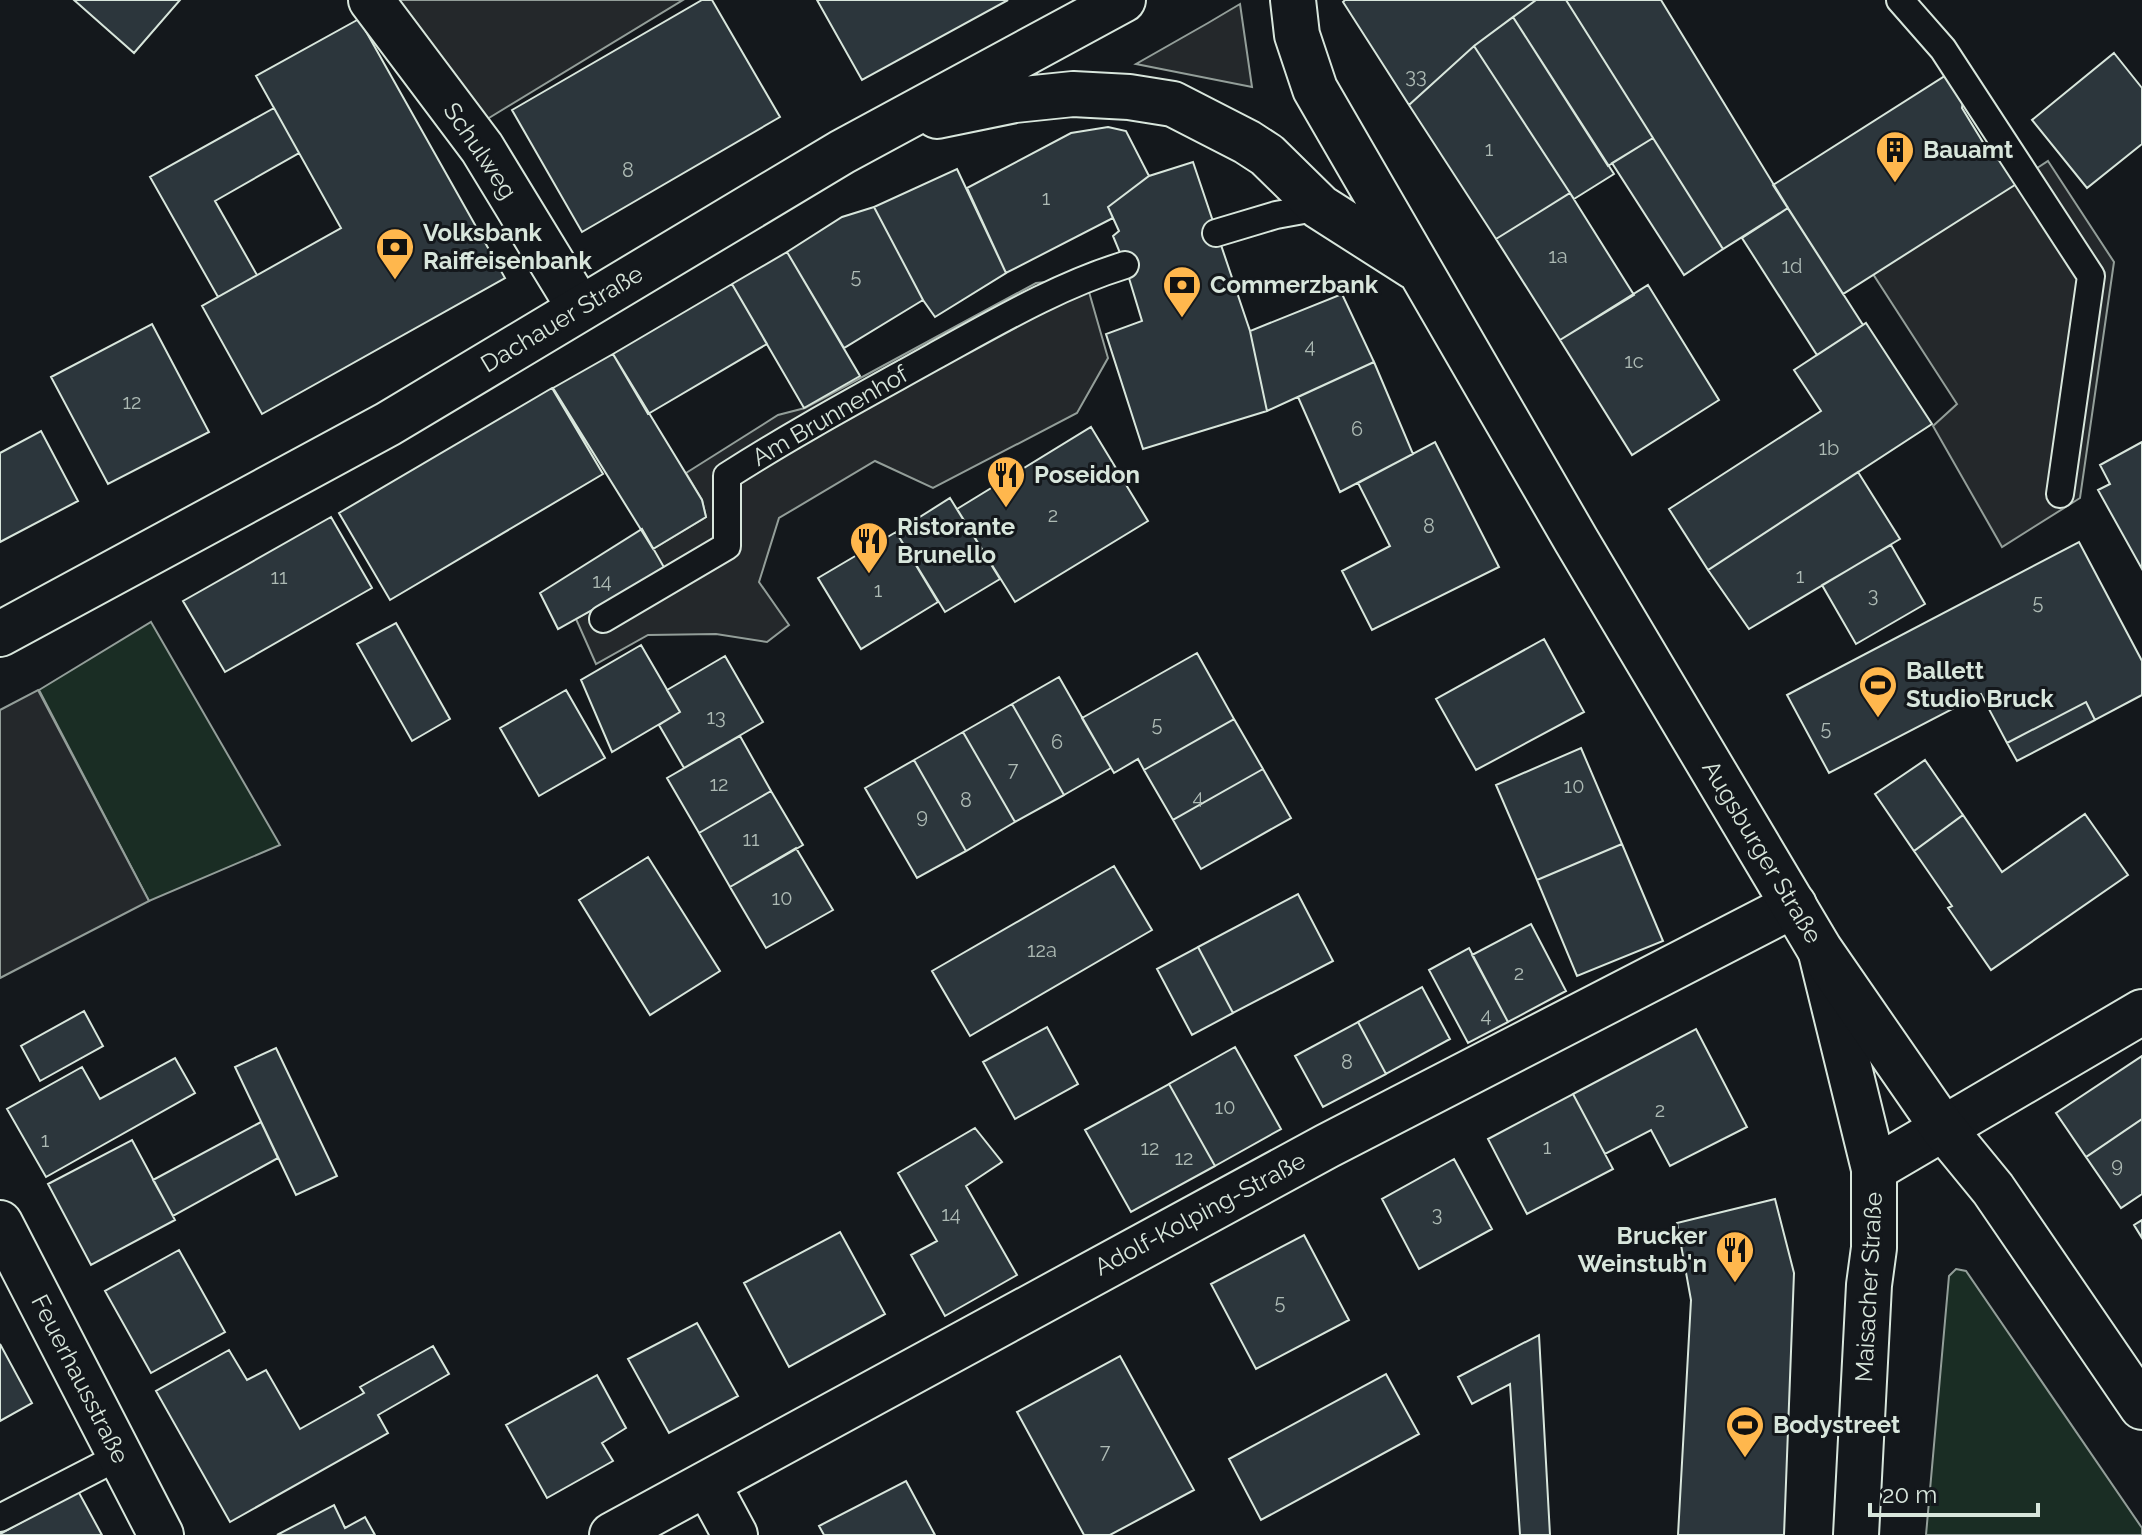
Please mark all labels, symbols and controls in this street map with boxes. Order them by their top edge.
house number: 33 [1405,64,1427,88]
street label: Schulweg [438,97,523,204]
building icon: Bauamt [1874,129,1916,184]
place label: Bauamt [1923,135,2013,164]
house number: 1 [1485,137,1494,161]
house number: 8 [622,158,634,182]
house number: 1 [1042,186,1051,210]
place label: Volksbank Raiffeisenbank [423,218,593,275]
bank icon: Volksbank Raiffeisenbank [374,226,416,281]
house number: 1a [1548,244,1568,268]
house number: 1d [1782,254,1803,278]
street label: Dachauer Straße [475,259,648,378]
house number: 5 [851,264,862,288]
bank icon: Commerzbank [1161,264,1203,319]
place label: Commerzbank [1210,270,1379,299]
house number: 4 [1305,334,1316,358]
house number: 1c [1624,349,1644,373]
street label: Am Brunnenhof [747,359,914,472]
house number: 12 [123,390,141,414]
house number: 6 [1351,417,1363,441]
house number: 1b [1819,436,1839,460]
restaurant icon: Poseidon [985,454,1027,509]
place label: Poseidon [1034,460,1140,489]
house number: 2 [1048,503,1058,527]
place label: Ristorante Brunello [897,512,1015,569]
house number: 8 [1423,514,1435,538]
restaurant icon: Ristorante Brunello [848,520,890,575]
house number: 1 [1796,564,1805,588]
house number: 11 [270,565,288,589]
house number: 14 [592,569,612,593]
house number: 1 [874,578,883,602]
house number: 3 [1868,583,1878,607]
house number: 5 [2033,590,2044,614]
place label: Ballett Studio Bruck [1906,656,2054,713]
sports icon: Ballett Studio Bruck [1857,664,1899,719]
house number: 13 [706,705,726,729]
house number: 5 [1152,712,1163,736]
house number: 5 [1821,716,1832,740]
house number: 6 [1051,730,1063,754]
street label: Augsburger Straße [1696,755,1828,948]
house number: 7 [1008,757,1019,781]
house number: 12 [710,772,728,796]
house number: 10 [1564,774,1584,798]
house number: 4 [1193,785,1204,809]
house number: 8 [960,788,972,812]
house number: 9 [916,804,928,828]
house number: 11 [742,827,760,851]
house number: 10 [772,886,792,910]
house number: 12a [1027,938,1057,962]
house number: 2 [1514,961,1524,985]
house number: 4 [1481,1003,1492,1027]
house number: 8 [1341,1050,1353,1074]
house number: 10 [1215,1095,1235,1119]
house number: 2 [1655,1098,1665,1122]
house number: 1 [41,1128,50,1152]
house number: 1 [1543,1135,1552,1159]
house number: 12 [1141,1136,1159,1160]
street label: Adolf-Kolping-Straße [1089,1146,1310,1281]
house number: 12 [1175,1146,1193,1170]
house number: 9 [2111,1153,2123,1177]
street label: Maisacher Straße [1849,1191,1888,1383]
house number: 14 [941,1202,961,1226]
house number: 3 [1432,1202,1442,1226]
place label: Brucker Weinstub'n [1578,1221,1707,1278]
restaurant icon: Brucker Weinstub'n [1714,1229,1756,1284]
street label: Feuerhausstraße [25,1290,135,1468]
house number: 5 [1275,1290,1286,1314]
sports icon: Bodystreet [1724,1404,1766,1459]
place label: Bodystreet [1773,1410,1900,1439]
house number: 7 [1100,1439,1111,1463]
scale bar [1870,1467,2038,1517]
text: 20 m [1882,1480,1937,1509]

